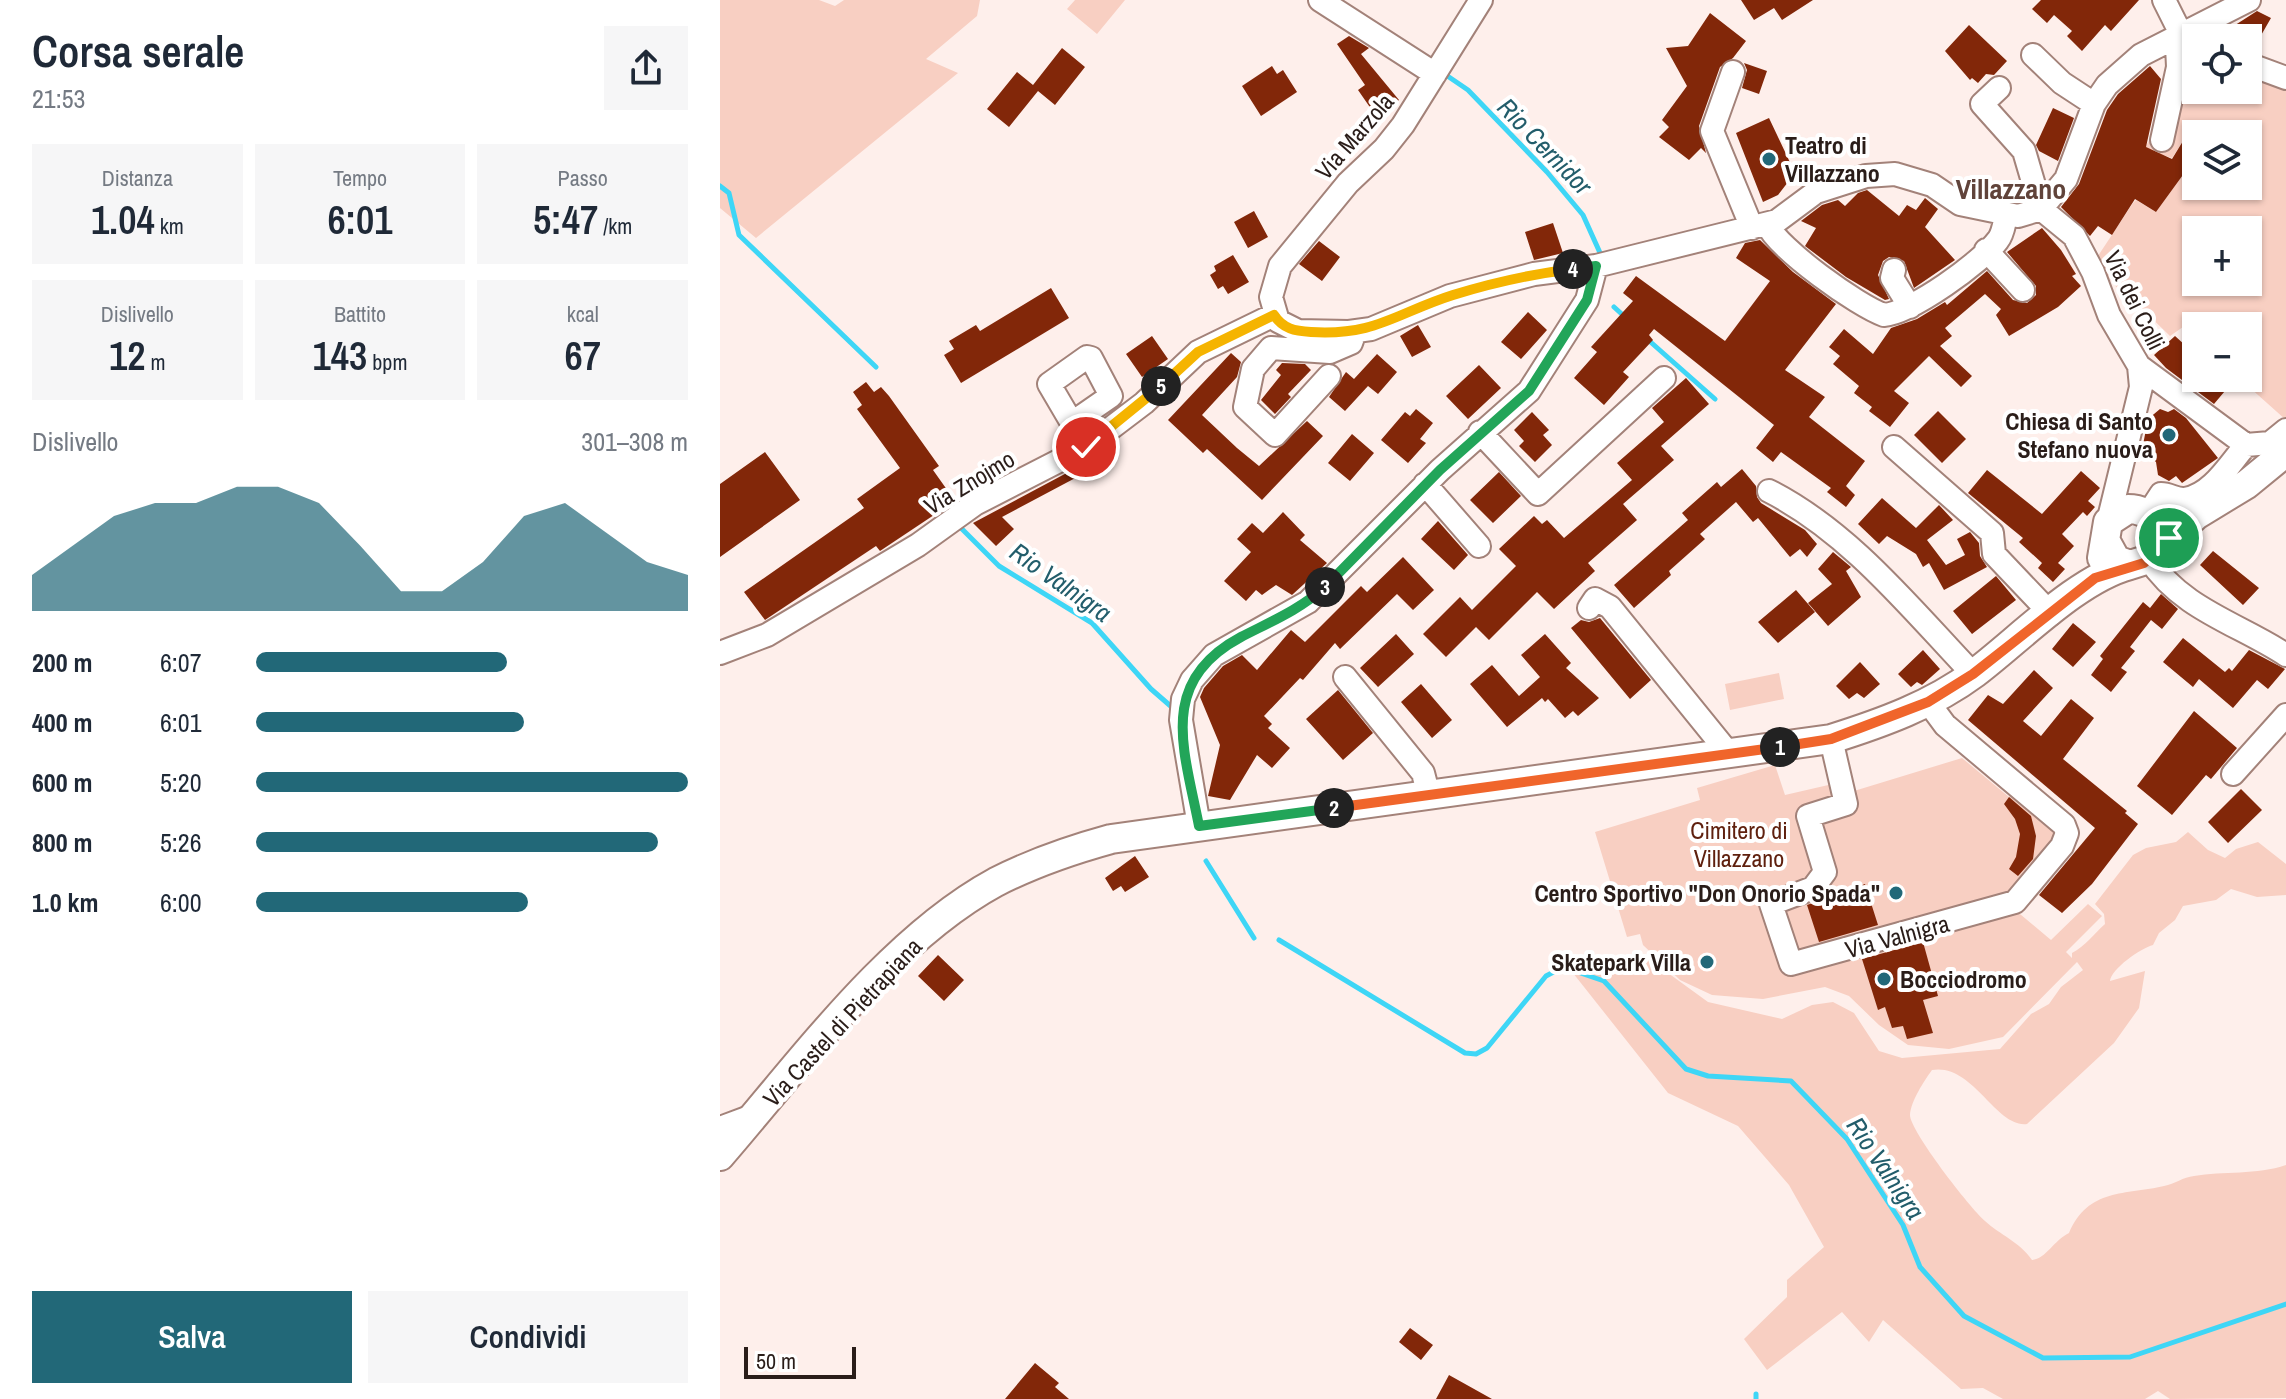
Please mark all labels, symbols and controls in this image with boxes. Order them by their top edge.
text: Corsa serale [32,21,244,81]
map controls [2182,24,2262,392]
button: locate [2182,24,2262,104]
button: share [604,26,688,110]
text: 21:53 [32,81,85,116]
street label: Via Marzola [1308,86,1400,186]
water label: Rio Cernidor [1490,90,1601,203]
button: layers [2182,120,2262,200]
place label: Teatro di Villazzano [1785,129,1880,189]
marker: Teatro di Villazzano [1760,150,1778,168]
text: Distanza [102,163,173,193]
text: Tempo [333,163,387,193]
text: Passo [558,163,608,193]
district label: Villazzano [1956,170,2066,208]
text: 1.04 [91,193,155,246]
text: 6:01 [327,193,393,246]
text: 5:47 [533,193,598,246]
text: km [155,211,184,241]
text: /km [598,211,632,241]
button: + [2182,216,2262,296]
street label: Via dei Colli [2097,245,2173,355]
pin: 4 [1553,249,1593,289]
text: 4 [1568,254,1578,284]
text: Dislivello [101,299,174,329]
text: Battito [334,299,386,329]
text: kcal [567,299,599,329]
button: − [2182,312,2262,392]
text: 12 [109,329,146,382]
text: 143 [313,329,367,382]
text: 67 [564,329,601,382]
text: m [146,347,166,377]
text: bpm [367,347,407,377]
pin: 5 [1141,366,1181,406]
text: 5 [1156,371,1166,401]
place label: Chiesa di Santo Stefano nuova [2005,405,2153,465]
pin [1052,413,1120,481]
text: Dislivello [32,424,118,459]
text: 301–308 m [581,424,688,459]
icon: check [1064,425,1108,469]
marker: Chiesa di Santo Stefano nuova [2160,426,2178,444]
street label: Via Znojmo [918,442,1020,522]
pin [2135,504,2203,572]
icon: arrive [2147,516,2191,560]
water label: Rio Valnigra [1003,534,1119,630]
pin: 3 [1305,567,1345,607]
text: 3 [1320,572,1330,602]
text: 200 m [32,645,92,680]
text: 6:07 [160,645,202,680]
text: 400 m [32,705,92,740]
text: 6:01 [160,705,202,740]
pin: 1 [1760,727,1800,767]
text: 1 [1775,732,1785,762]
text: 600 m [32,765,92,800]
text: 5:20 [160,765,202,800]
pin: 2 [1314,788,1354,828]
text: 2 [1329,793,1339,823]
park label: Cimitero di Villazzano [1690,814,1788,874]
text: 800 m [32,825,92,860]
text: 5:26 [160,825,202,860]
place label: Centro Sportivo "Don Onorio Spada" [1534,877,1880,909]
marker: Centro Sportivo "Don Onorio Spada" [1887,884,1905,902]
text: 1.0 km [32,885,98,920]
text: 6:00 [160,885,202,920]
street label: Via Valnigra [1841,907,1953,965]
street label: Via Castel di Pietrapiana [755,931,929,1113]
place label: Skatepark Villa [1551,946,1691,978]
marker: Skatepark Villa [1698,953,1716,971]
place label: Bocciodromo [1900,963,2027,995]
marker: Bocciodromo [1875,970,1893,988]
water label: Rio Valnigra [1839,1110,1933,1226]
button: Salva [32,1291,352,1383]
button: Condividi [368,1291,688,1383]
scale bar [744,1343,856,1379]
text: 50 m [756,1346,796,1376]

